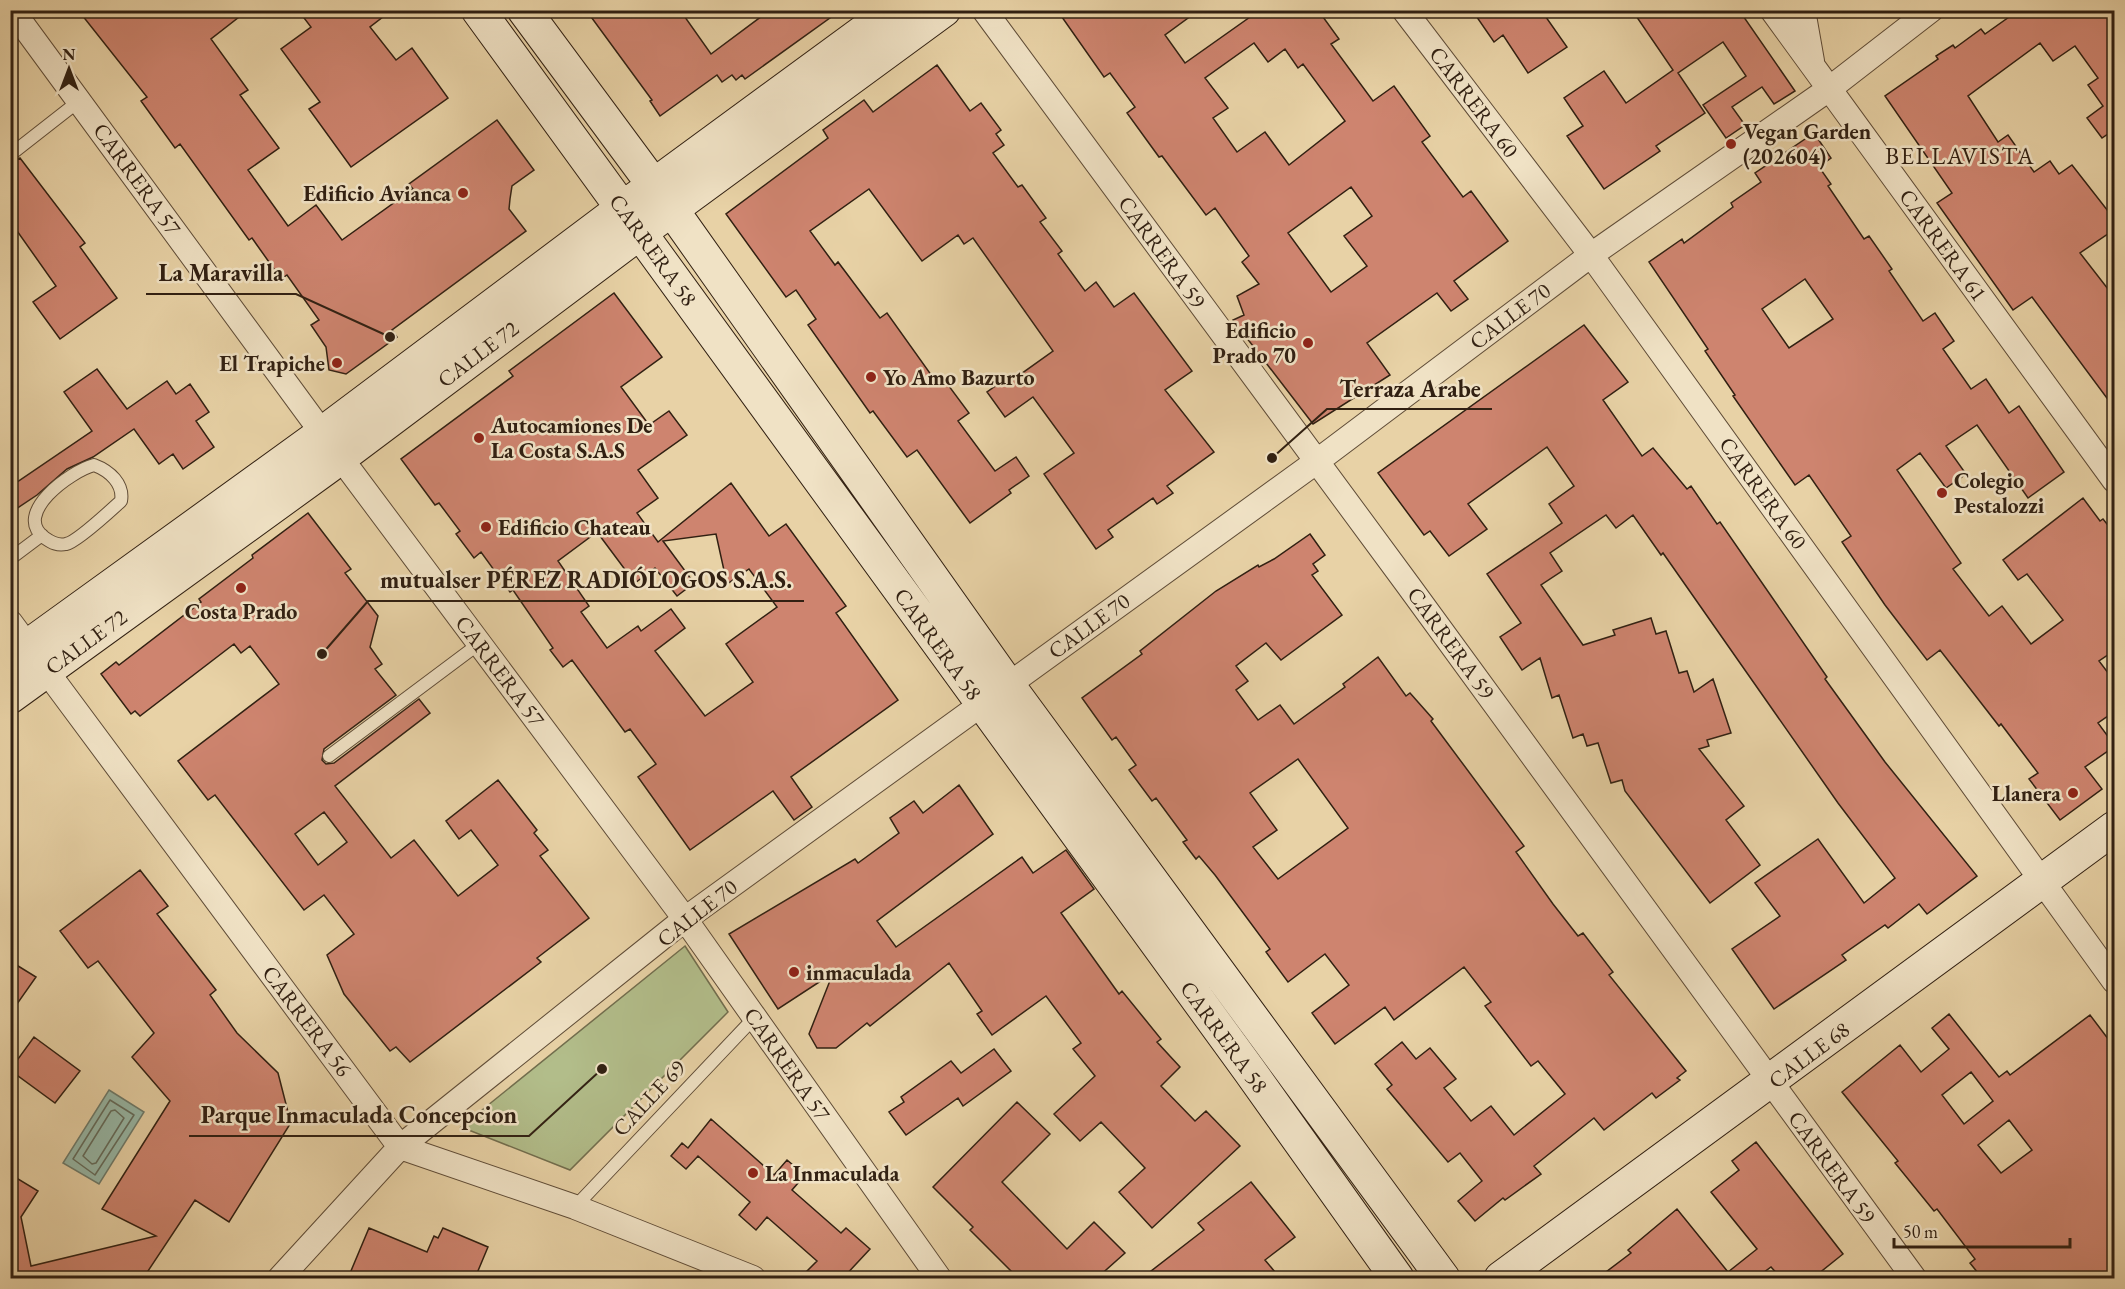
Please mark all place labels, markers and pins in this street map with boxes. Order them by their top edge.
place label: Vegan Garden (202604) [1743,117,1872,171]
marker: Vegan Garden (202604) [1724,137,1738,151]
place label: Edificio Avianca [303,179,451,208]
marker: Edificio Avianca [456,186,470,200]
callout: La Maravilla [146,252,296,294]
place label: Edificio Prado 70 [1213,316,1296,370]
marker: Edificio Prado 70 [1301,336,1315,350]
place label: El Trapiche [219,349,325,378]
marker: El Trapiche [330,356,344,370]
place label: Yo Amo Bazurto [883,363,1034,392]
callout: Terraza Arabe [1327,367,1492,409]
marker: Yo Amo Bazurto [864,370,878,384]
place label: Autocamiones De La Costa S.A.S [490,411,652,465]
marker: Autocamiones De La Costa S.A.S [472,431,486,445]
place label: Colegio Pestalozzi [1954,466,2045,520]
marker: Colegio Pestalozzi [1935,486,1949,500]
place label: Edificio Chateau [498,513,651,542]
marker: Edificio Chateau [479,520,493,534]
callout: mutualser PÉREZ RADIÓLOGOS S.A.S. [368,559,804,601]
marker: Costa Prado [234,581,248,595]
place label: Costa Prado [185,597,297,626]
place label: Llanera [1992,779,2061,808]
marker: Llanera [2066,786,2080,800]
place label: inmaculada [806,958,912,987]
marker: inmaculada [787,965,801,979]
callout: Parque Inmaculada Concepcion [189,1094,529,1136]
place label: La Inmaculada [765,1159,900,1188]
marker: La Inmaculada [746,1166,760,1180]

